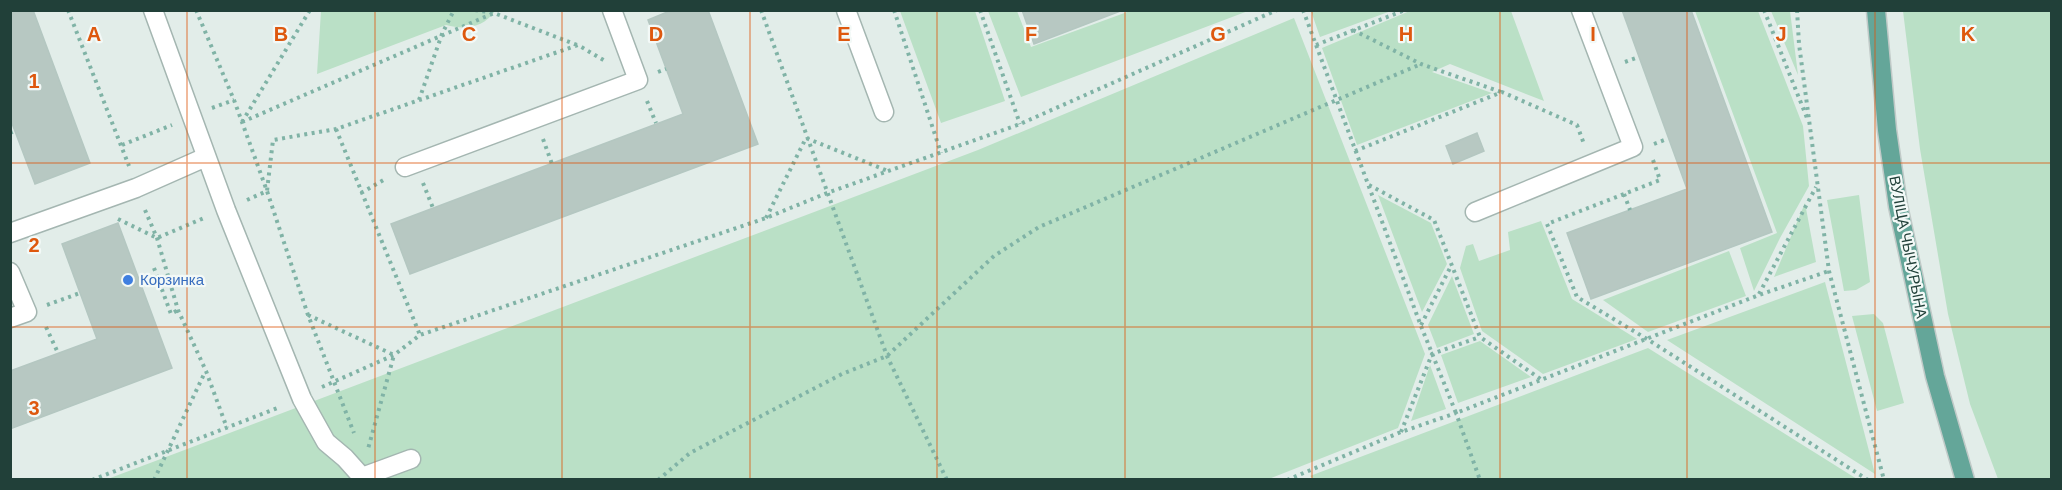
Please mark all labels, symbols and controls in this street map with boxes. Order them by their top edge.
text: A [87,23,101,45]
text: B [274,23,288,45]
text: C [462,23,476,45]
text: D [649,23,663,45]
text: E [837,23,851,45]
text: F [1025,23,1037,45]
text: G [1210,23,1226,45]
text: H [1399,23,1413,45]
text: I [1590,23,1596,45]
text: J [1775,23,1787,45]
text: K [1961,23,1976,45]
text: 1 [28,70,40,92]
street label: ВУЛІЦА ЧЫЧУРЫНА [1886,174,1931,320]
text: 2 [28,234,40,256]
place label: Корзинка [140,271,205,288]
marker: Корзинка [121,273,135,287]
text: 3 [28,397,40,419]

